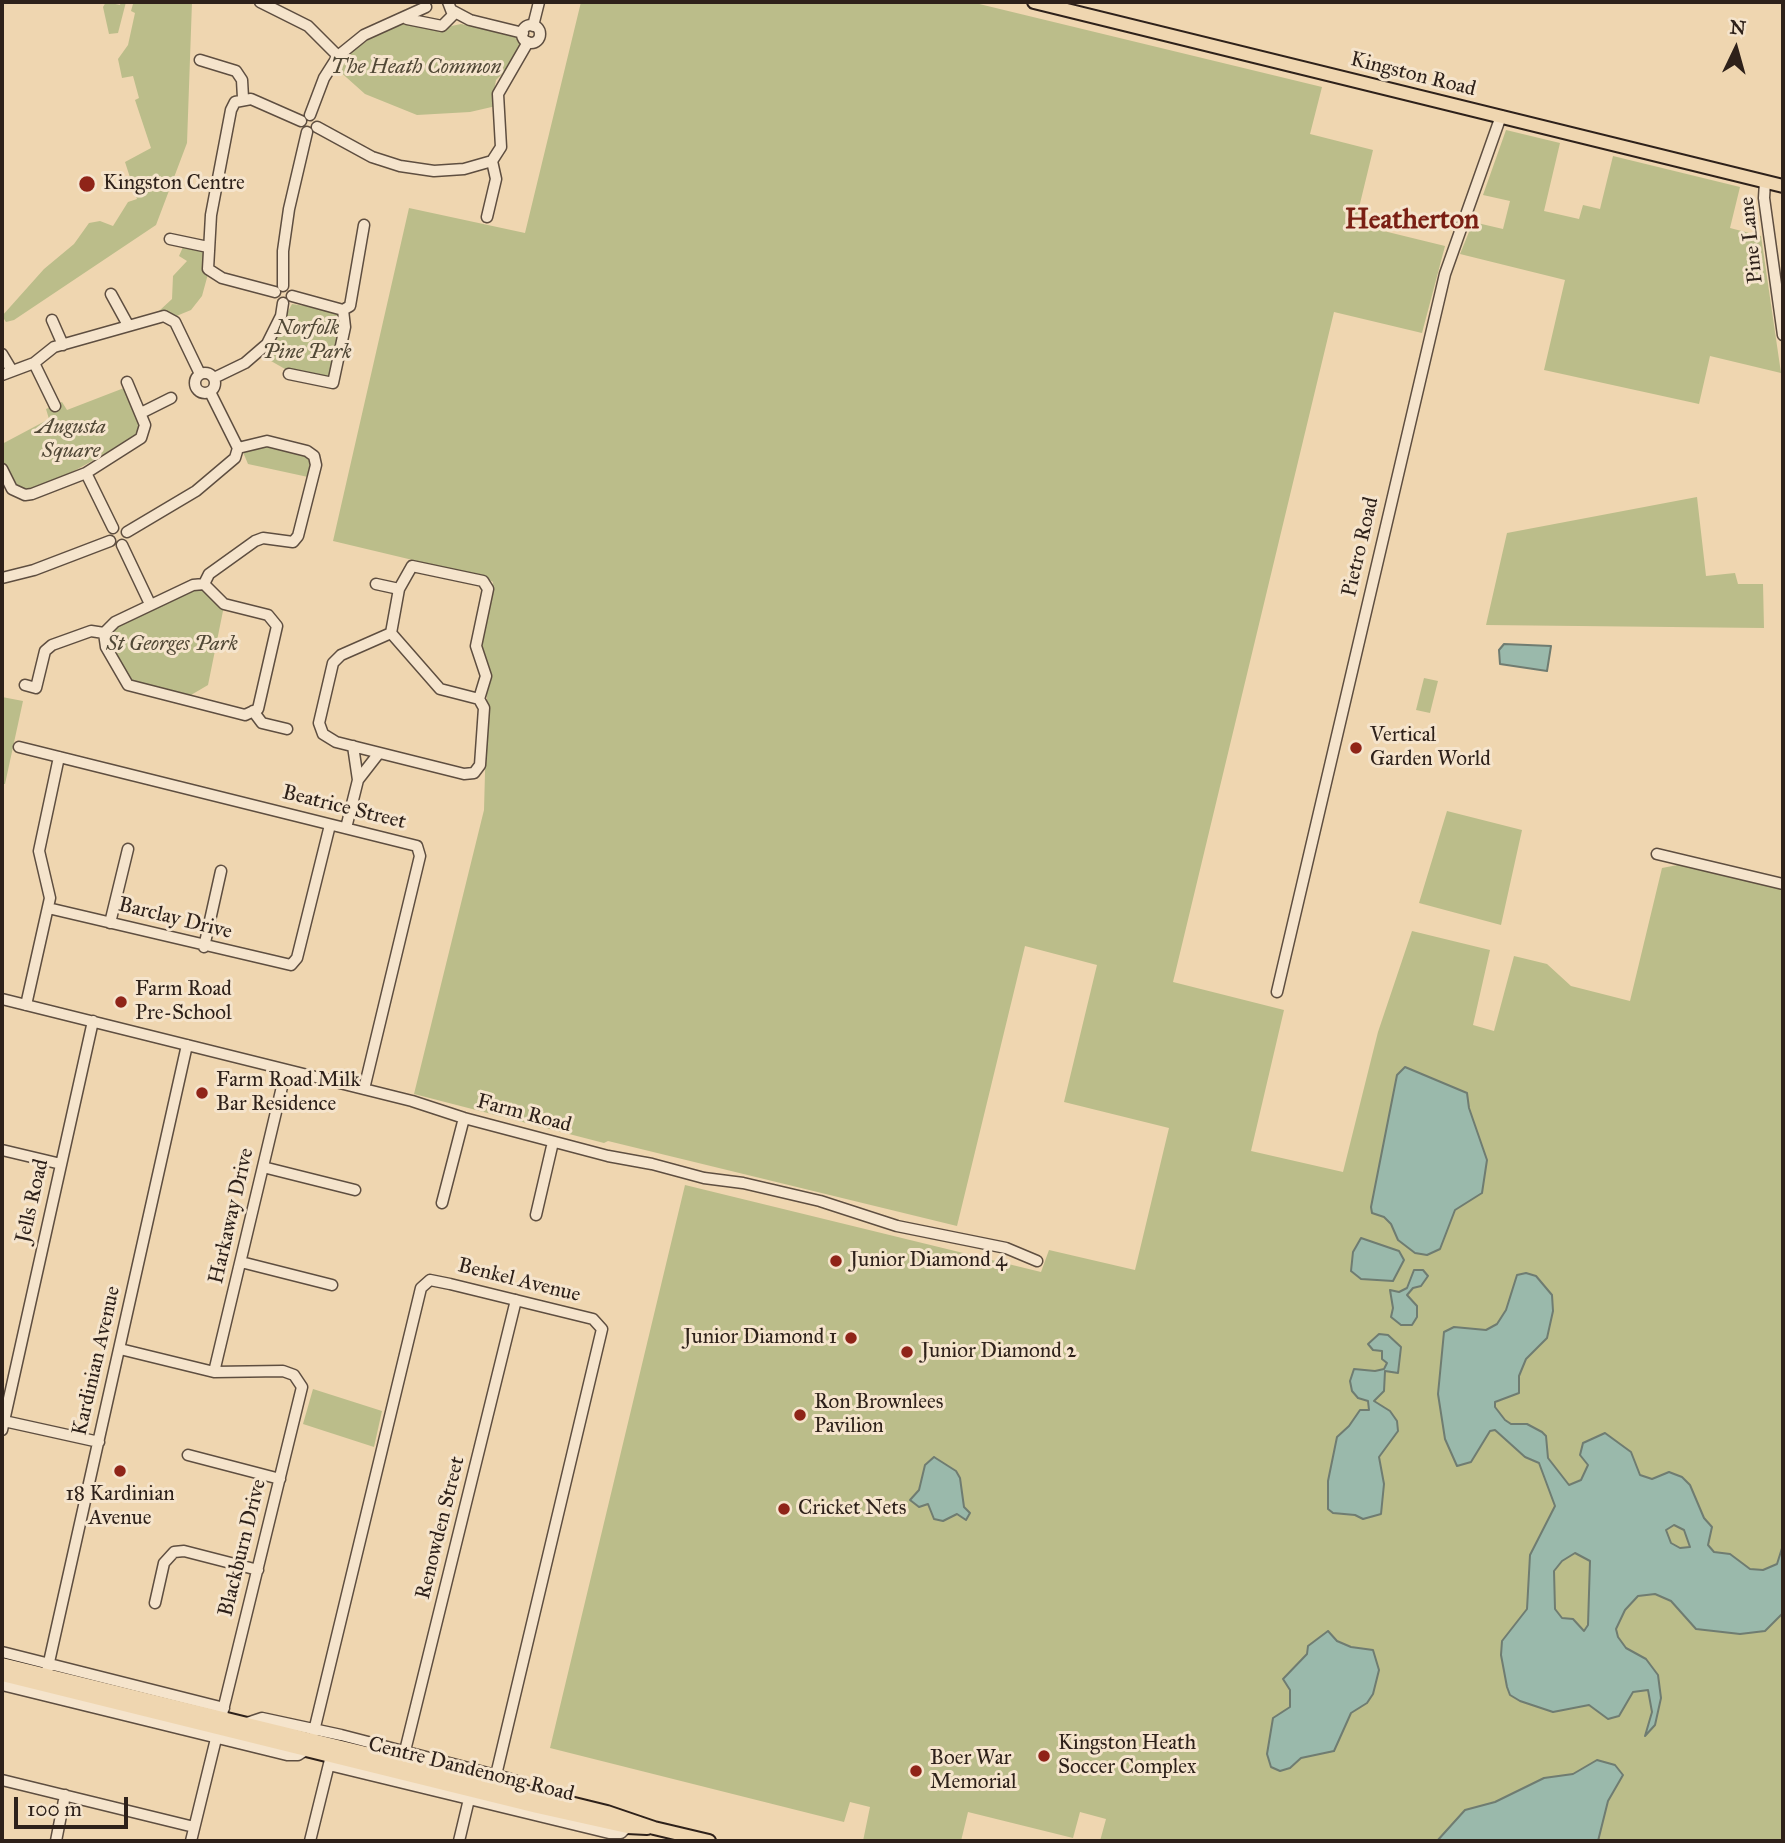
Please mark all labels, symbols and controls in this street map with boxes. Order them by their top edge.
north arrow [1701,14,1771,84]
text: N [1729,15,1747,40]
street label: Kingston Road [1348,47,1478,103]
park label: The Heath Common [331,55,501,81]
place label: Kingston Centre [103,171,245,197]
marker: Kingston Centre [77,174,97,194]
street label: Pine Lane [1735,195,1769,285]
district label: Heatherton [1345,204,1479,238]
park label: Norfolk Pine Park [262,316,352,366]
park label: Augusta Square [36,415,106,465]
street label: Pietro Road [1337,495,1385,599]
park label: St Georges Park [106,632,238,658]
place label: Vertical Garden World [1370,723,1491,773]
marker: Vertical Garden World [1348,740,1364,756]
street label: Beatrice Street [279,780,409,836]
street label: Barclay Drive [115,893,235,945]
place label: Farm Road Pre-School [135,977,232,1027]
marker: Farm Road Pre-School [113,994,129,1010]
place label: Farm Road Milk Bar Residence [216,1068,360,1118]
marker: Farm Road Milk Bar Residence [194,1085,210,1101]
street label: Farm Road [474,1089,574,1139]
street label: Harkaway Drive [204,1146,260,1286]
street label: Jells Road [11,1157,55,1245]
place label: Junior Diamond 4 [850,1248,1007,1274]
marker: Junior Diamond 4 [828,1253,844,1269]
street label: Benkel Avenue [455,1254,583,1308]
street label: Kardinian Avenue [68,1284,126,1438]
place label: Junior Diamond 1 [683,1325,837,1351]
marker: Junior Diamond 1 [843,1330,859,1346]
place label: Junior Diamond 2 [921,1339,1077,1365]
marker: Junior Diamond 2 [899,1344,915,1360]
place label: Ron Brownlees Pavilion [814,1390,943,1440]
marker: Ron Brownlees Pavilion [792,1407,808,1423]
street label: Renowden Street [411,1454,471,1602]
marker: 18 Kardinian Avenue [112,1463,128,1479]
street label: Blackburn Drive [214,1477,272,1619]
place label: 18 Kardinian Avenue [65,1482,175,1532]
place label: Cricket Nets [798,1496,906,1522]
marker: Cricket Nets [776,1501,792,1517]
place label: Kingston Heath Soccer Complex [1058,1731,1196,1781]
street label: Centre Dandenong Road [365,1732,577,1808]
place label: Boer War Memorial [930,1746,1017,1796]
marker: Kingston Heath Soccer Complex [1036,1748,1052,1764]
marker: Boer War Memorial [908,1763,924,1779]
scale bar [18,1784,131,1828]
text: 100 m [27,1796,82,1822]

